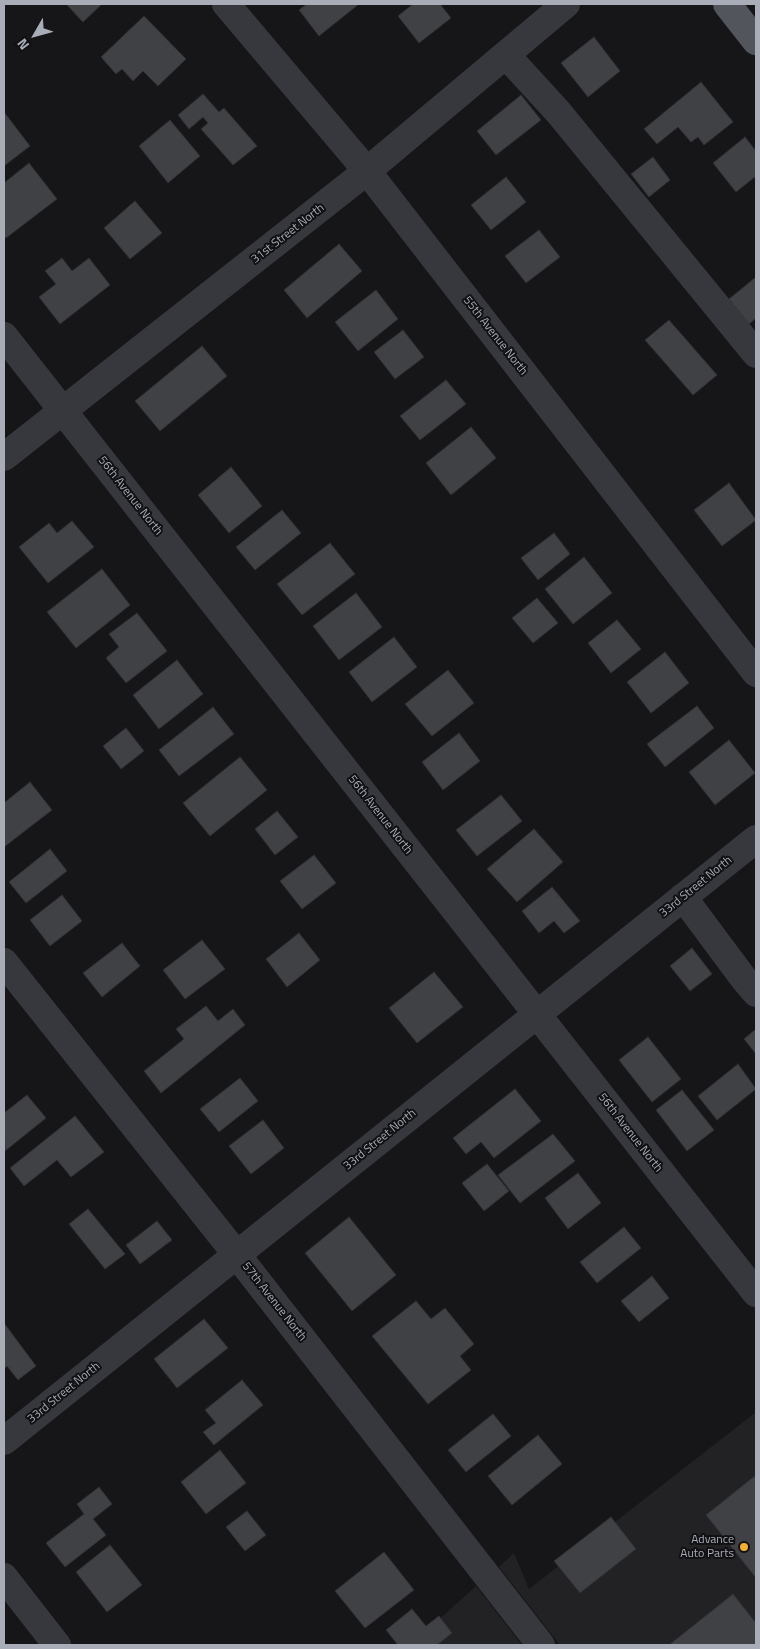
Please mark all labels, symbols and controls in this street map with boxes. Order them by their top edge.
north arrow [10,10,60,60]
text: N [12,34,34,55]
street label: 31st Street North [249,201,327,267]
street label: 55th Avenue North [460,294,530,378]
street label: 56th Avenue North [95,454,165,538]
street label: 56th Avenue North [345,773,415,857]
street label: 33rd Street North [657,853,735,921]
street label: 56th Avenue North [595,1091,665,1175]
street label: 33rd Street North [341,1106,419,1174]
street label: 57th Avenue North [239,1260,309,1344]
street label: 33rd Street North [25,1359,103,1427]
place label: Advance Auto Parts [680,1533,734,1561]
marker: Advance Auto Parts [738,1541,750,1553]

